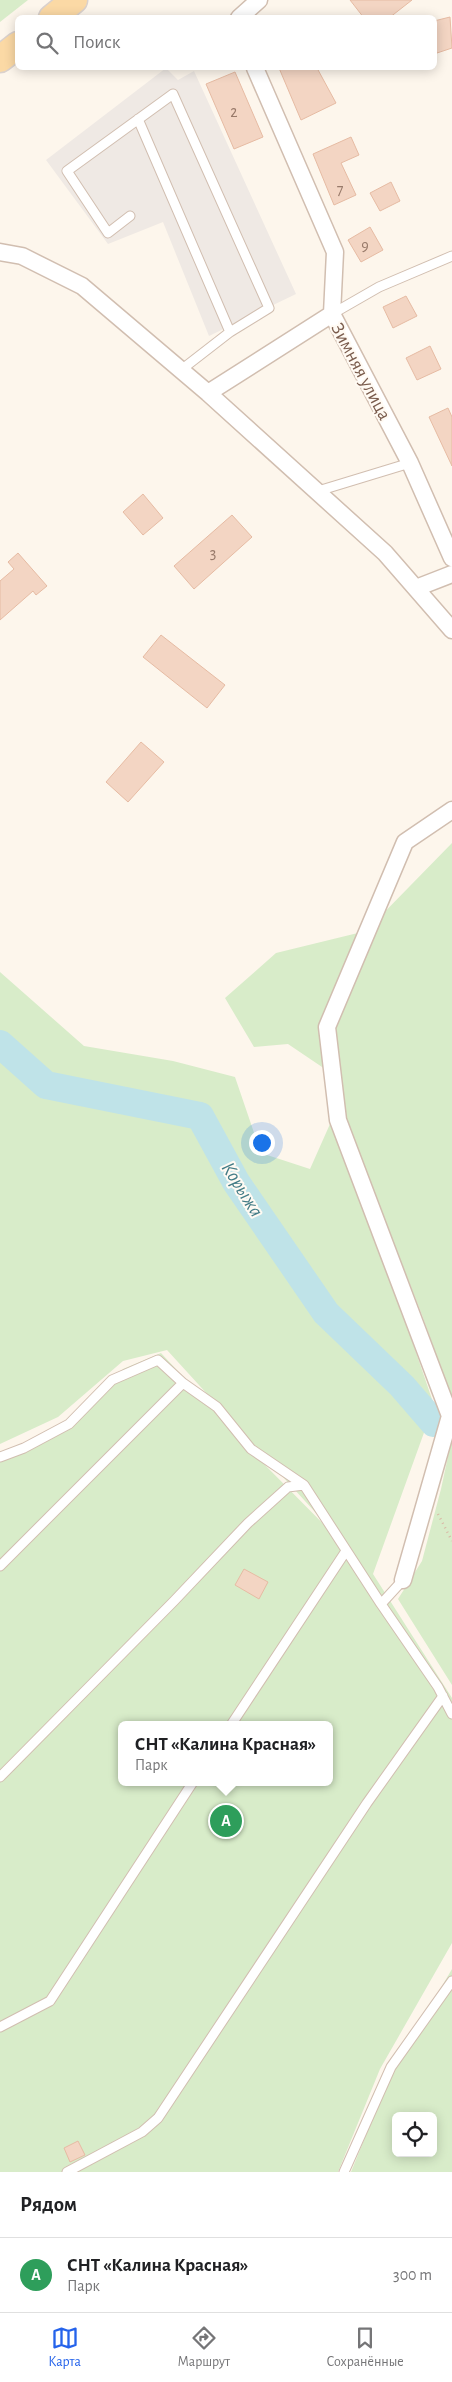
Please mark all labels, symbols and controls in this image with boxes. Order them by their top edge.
search box [15,15,437,70]
icon: search [33,29,61,57]
text: Поиск [73,33,120,52]
house number: 2 [230,104,238,120]
house number: 7 [337,182,344,198]
house number: 9 [361,238,369,254]
street label: Зимняя улица [327,320,394,424]
house number: 3 [210,545,216,561]
your location [249,1130,275,1156]
water label: Корыжа [218,1159,267,1220]
popup [118,1721,333,1786]
text: СНТ «Калина Красная» [135,1735,316,1754]
text: Парк [135,1757,168,1773]
pin: A [210,1802,242,1840]
map controls [392,2112,437,2157]
button: locate [392,2112,437,2157]
text: Рядом [20,2194,77,2215]
text: СНТ «Калина Красная» [67,2256,249,2275]
text: A [31,2267,41,2283]
text: 300 m [393,2267,432,2283]
text: Парк [67,2278,100,2294]
tab: Карта [48,2324,81,2371]
tab: Маршрут [177,2324,230,2371]
tab: Сохранённые [326,2324,404,2371]

